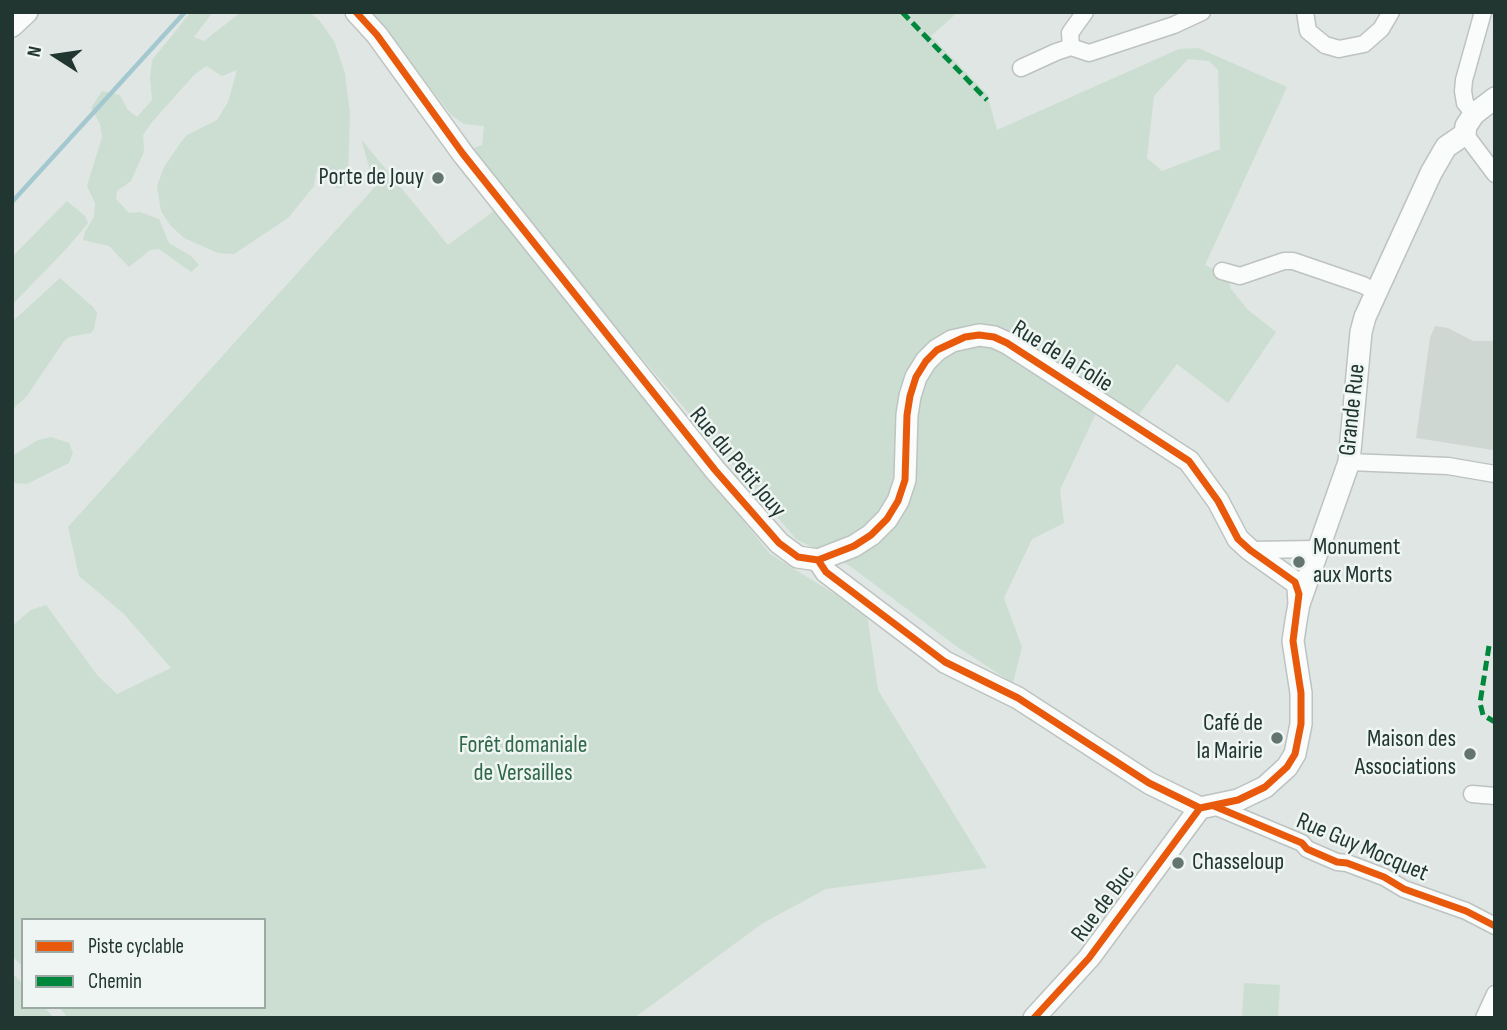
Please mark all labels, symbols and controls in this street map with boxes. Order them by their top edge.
north arrow [21,21,91,91]
text: N [23,44,47,59]
place label: Porte de Jouy [318,164,424,192]
marker: Porte de Jouy [430,170,446,186]
street label: Rue de la Folie [1006,315,1118,399]
street label: Grande Rue [1334,363,1372,457]
street label: Rue du Petit Jouy [683,402,791,524]
place label: Monument aux Morts [1313,534,1400,590]
marker: Monument aux Morts [1291,554,1307,570]
place label: Café de la Mairie [1197,710,1263,766]
place label: Maison des Associations [1355,726,1456,782]
marker: Café de la Mairie [1269,730,1285,746]
park label: Forêt domaniale de Versailles [459,732,587,788]
marker: Maison des Associations [1462,746,1478,762]
street label: Rue Guy Mocquet [1292,807,1432,889]
place label: Chasseloup [1192,849,1284,877]
marker: Chasseloup [1170,855,1186,871]
street label: Rue de Buc [1066,860,1142,948]
legend [21,918,266,1009]
text: Piste cyclable [88,934,184,959]
text: Chemin [88,969,142,994]

